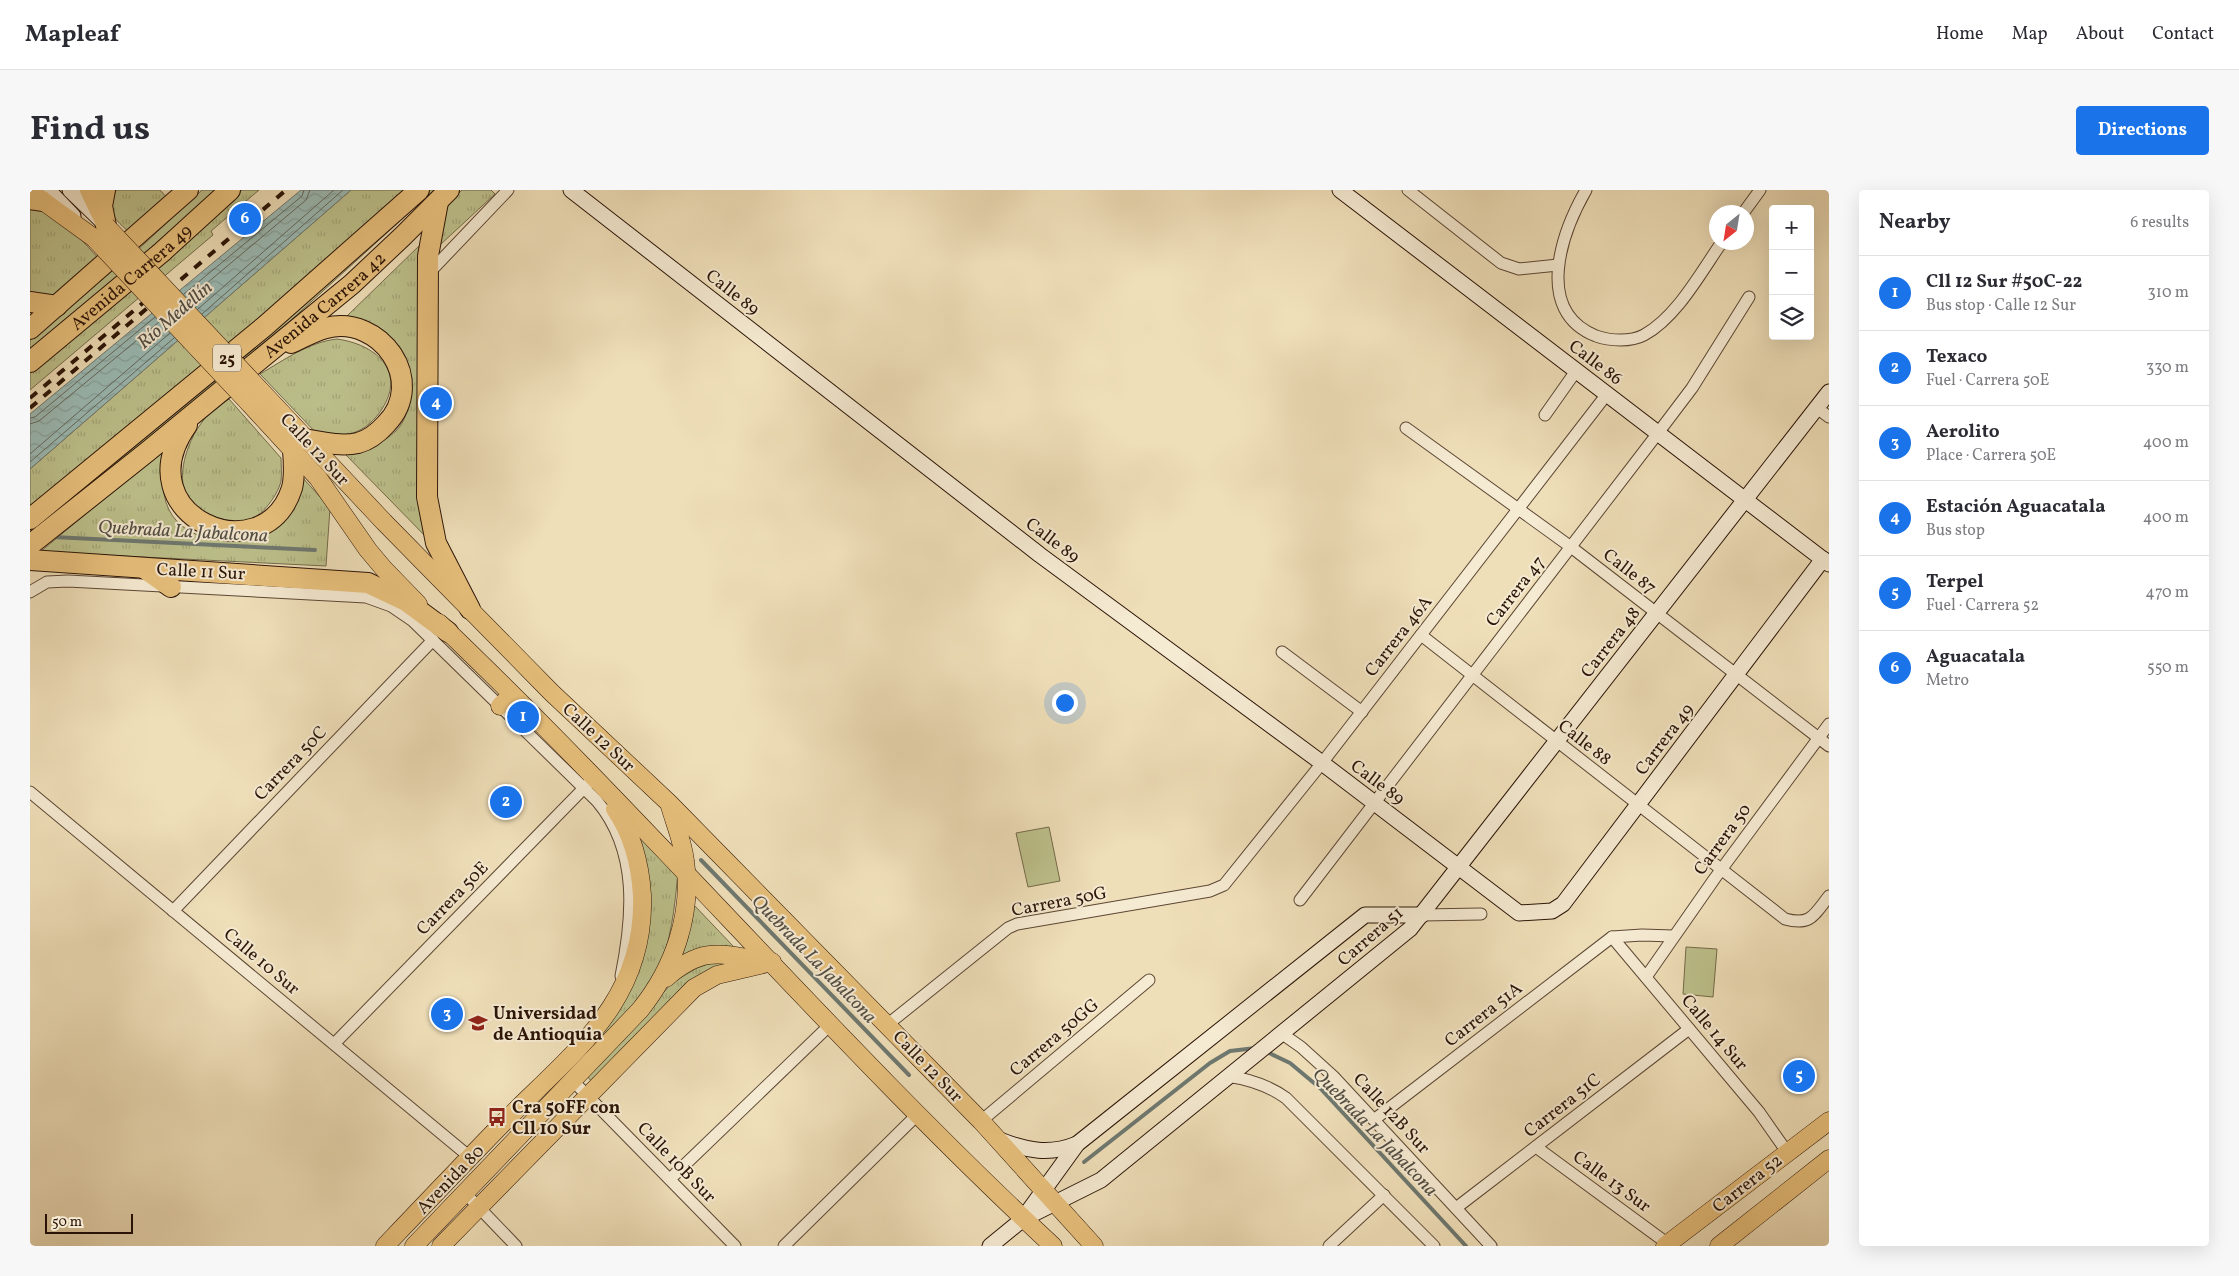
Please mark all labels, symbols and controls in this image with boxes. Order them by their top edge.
text: Mapleaf [25,18,119,52]
text: Home [1936,22,1984,47]
text: Map [2012,22,2048,47]
text: About [2076,22,2124,47]
text: Contact [2152,22,2214,47]
text: Find us [30,106,150,154]
button: Directions [2076,106,2209,155]
pin: 6 [229,200,261,238]
north arrow [1709,205,1754,250]
map controls [1769,205,1814,340]
button: + [1769,205,1814,250]
text: Nearby [1879,208,1950,237]
text: 6 results [2130,212,2189,234]
street label: Avenida Carrera 49 [66,219,198,337]
street label: Avenida Carrera 42 [259,247,392,365]
button: − [1769,250,1814,295]
street label: Calle 89 [700,264,764,322]
text: Cll 12 Sur #50C-22 [1926,269,2082,295]
water label: Río Medellín [132,275,219,356]
text: 1 [1892,282,1898,304]
text: 310 m [2148,282,2189,304]
button: layers [1769,295,1814,340]
text: Bus stop · Calle 12 Sur [1926,295,2076,317]
street label: Calle 86 [1563,335,1627,392]
road number: 25 [213,344,241,372]
text: Texaco [1926,344,1987,370]
text: 2 [1891,357,1899,379]
text: 330 m [2146,357,2189,379]
text: Fuel · Carrera 50E [1926,370,2049,392]
pin: 4 [420,384,452,422]
street label: Calle 12 Sur [274,408,355,492]
text: Aerolito [1926,419,2000,445]
text: 3 [1891,432,1899,454]
text: 400 m [2143,432,2189,454]
text: Place · Carrera 50E [1926,445,2056,467]
text: Estación Aguacatala [1926,494,2106,520]
text: 4 [1890,507,1900,529]
text: 400 m [2143,507,2189,529]
street label: Calle 89 [1020,513,1084,570]
water label: Quebrada La Jabalcona [97,515,269,549]
text: Bus stop [1926,520,1985,542]
street label: Calle 87 [1597,543,1661,601]
street label: Carrera 47 [1480,551,1552,633]
street label: Calle 11 Sur [156,558,246,587]
text: Terpel [1926,569,1984,595]
text: 5 [1891,582,1899,604]
text: 470 m [2145,582,2189,604]
street label: Carrera 46A [1360,591,1439,683]
text: Fuel · Carrera 52 [1926,595,2039,617]
street label: Carrera 48 [1575,602,1647,684]
text: Aguacatala [1926,644,2025,670]
text: 6 [1891,657,1899,679]
text: 550 m [2147,657,2189,679]
text: Metro [1926,670,1969,692]
your location [1052,690,1078,716]
pin: 1 [507,698,539,736]
street label: Calle 12 Sur [556,698,640,779]
street label: Carrera 49 [1630,699,1700,781]
street label: Calle 88 [1552,714,1616,772]
street label: Carrera 50C [249,721,333,807]
street label: Calle 89 [1345,755,1409,812]
pin: 2 [490,783,522,821]
street label: Carrera 50 [1689,799,1758,881]
street label: Carrera 50E [411,856,495,942]
street label: Carrera 50G [1009,881,1109,924]
water label: Quebrada La Jabalcona [745,889,882,1030]
street label: Carrera 51 [1333,901,1409,973]
street label: Calle 10 Sur [218,923,305,1002]
street label: Carrera 51A [1440,977,1528,1054]
street label: Calle 14 Sur [1675,989,1753,1077]
street label: Carrera 50GG [1005,993,1105,1083]
pin: 3 [431,995,463,1033]
place label: Universidad de Antioquia [493,1002,602,1048]
school or university icon: Universidad de Antioquia [467,1012,489,1034]
street label: Calle 12 Sur [886,1025,968,1109]
pin: 5 [1783,1057,1815,1095]
water label: Quebrada La Jabalcona [1306,1062,1443,1203]
street label: Calle 12B Sur [1347,1068,1435,1160]
street label: Carrera 51C [1519,1068,1607,1144]
place label: Cra 50FF con Cll 10 Sur [512,1096,621,1142]
bus stop icon: Cra 50FF con Cll 10 Sur [486,1106,508,1128]
street label: Calle 10B Sur [631,1117,721,1209]
street label: Avenida 80 [411,1139,491,1220]
street label: Calle 13 Sur [1567,1145,1656,1219]
street label: Carrera 52 [1708,1149,1788,1220]
scale bar [45,1211,132,1234]
text: 50 m [52,1213,82,1232]

